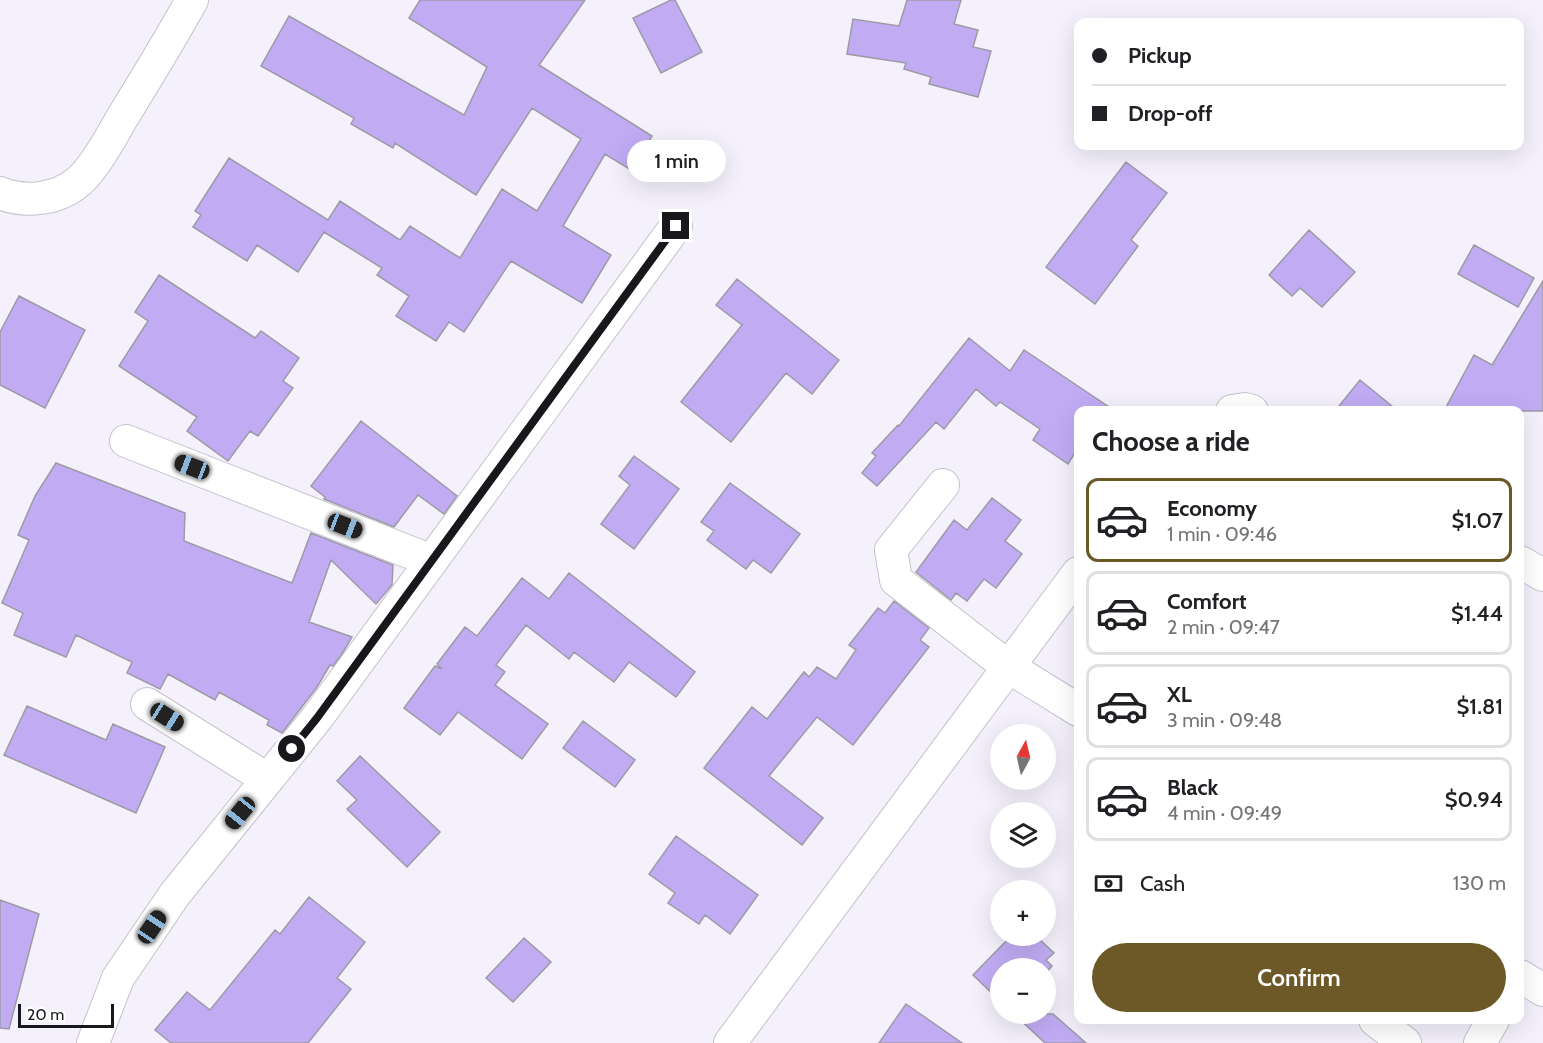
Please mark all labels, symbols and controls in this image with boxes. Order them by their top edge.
text: Pickup [1128,42,1192,69]
text: Drop-off [1128,100,1212,127]
callout: 1 min [626,139,726,181]
text: 1 min [654,149,699,173]
route end [662,212,689,239]
text: Choose a ride [1092,425,1250,458]
car [172,452,212,482]
icon: car [1095,493,1149,547]
text: Economy [1167,495,1257,522]
text: $1.07 [1451,507,1503,534]
car [325,511,365,541]
text: 1 min · 09:46 [1167,522,1277,546]
icon: car [1095,586,1149,640]
text: Comfort [1167,588,1246,615]
text: $1.44 [1451,600,1503,627]
text: 2 min · 09:47 [1167,615,1280,639]
icon: car [1095,679,1149,733]
text: XL [1167,681,1192,708]
text: $1.81 [1457,693,1503,720]
car [147,700,187,734]
text: 3 min · 09:48 [1167,708,1282,732]
north arrow [990,724,1056,790]
map controls [990,724,1056,1024]
route start [278,735,305,762]
icon: car [1095,772,1149,826]
text: Black [1167,774,1218,801]
text: $0.94 [1445,786,1503,813]
car [222,793,258,833]
text: 4 min · 09:49 [1167,801,1282,825]
button: layers [990,802,1056,868]
icon: cash [1092,867,1125,900]
text: Cash [1140,870,1185,897]
text: 130 m [1453,871,1506,895]
button: + [990,880,1056,946]
car [134,907,170,947]
button: Confirm [1092,943,1506,1012]
button: − [990,958,1056,1024]
scale bar [18,1001,114,1028]
text: 20 m [27,1005,64,1024]

